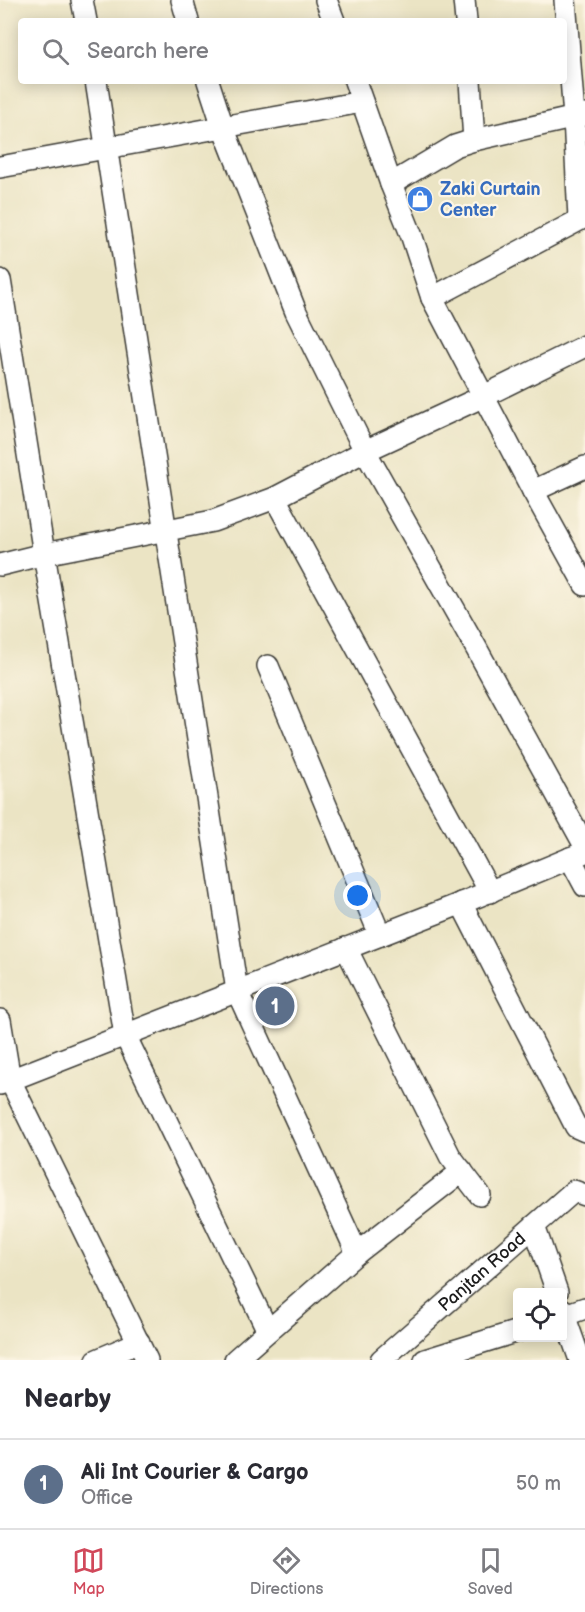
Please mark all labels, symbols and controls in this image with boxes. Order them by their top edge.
search box [18,18,567,84]
icon: search [39,35,72,68]
text: Search here [87,38,209,65]
place label: Zaki Curtain Center [440,179,541,221]
shop icon: Zaki Curtain Center [405,184,435,214]
your location [343,881,372,910]
pin: 1 [256,984,294,1028]
street label: Panjtan Road [434,1228,530,1316]
map controls [513,1288,567,1342]
button: locate [513,1288,567,1342]
text: Nearby [24,1384,111,1415]
text: Ali Int Courier & Cargo [81,1459,308,1486]
text: 1 [39,1472,48,1496]
text: 50 m [516,1472,561,1496]
text: Office [81,1486,133,1510]
tab: Map [72,1544,105,1599]
tab: Directions [250,1544,323,1599]
tab: Saved [468,1544,513,1599]

